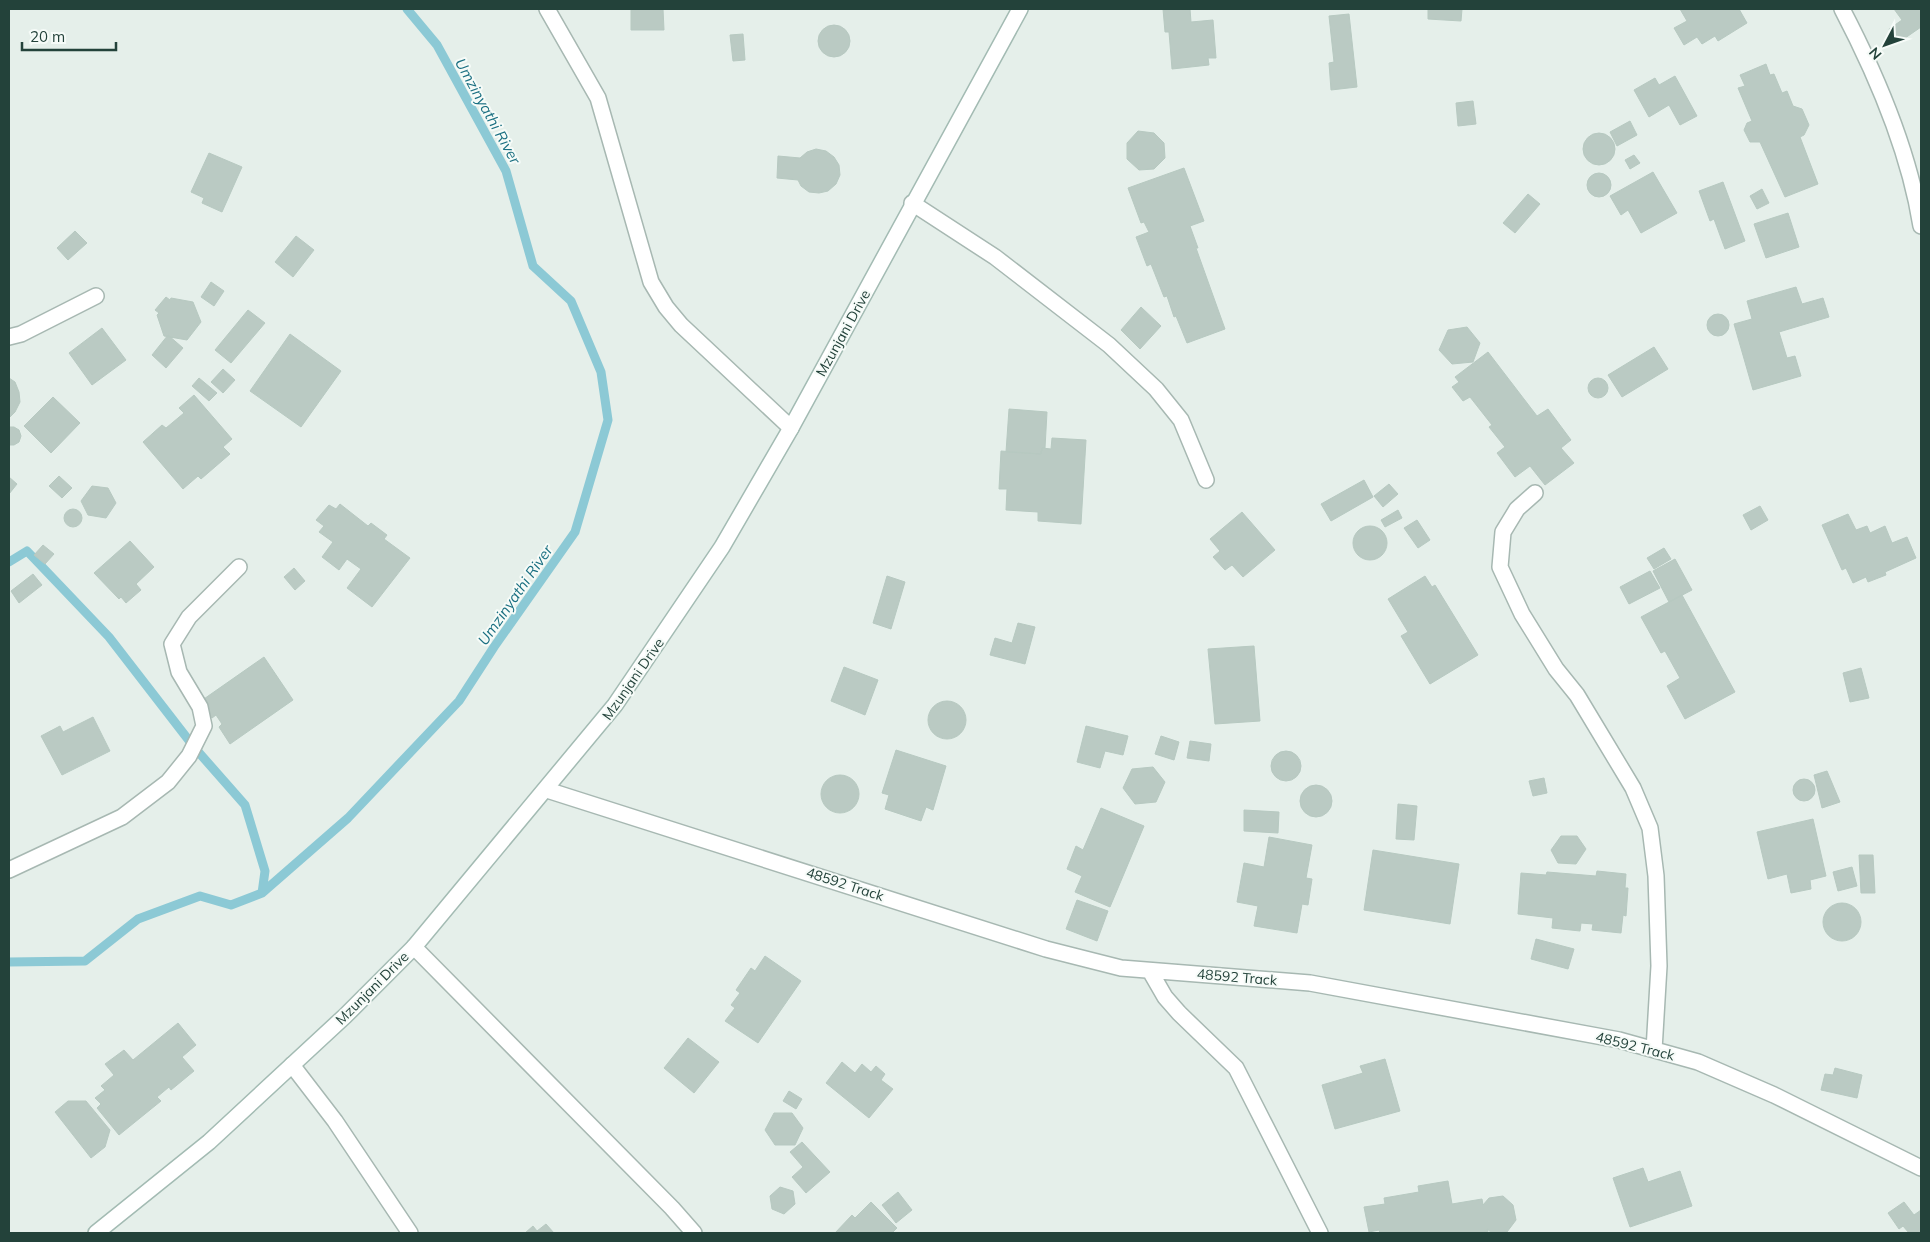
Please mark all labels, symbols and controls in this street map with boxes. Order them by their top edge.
scale bar [22,20,116,52]
north arrow [1860,20,1910,70]
text: 20 m [30,27,65,46]
text: N [1865,44,1885,63]
water label: Umzinyathi River [451,55,525,168]
street label: Mzunjani Drive [812,287,874,379]
water label: Umzinyathi River [473,541,557,649]
street label: Mzunjani Drive [598,634,668,724]
street label: 48592 Track [804,863,887,905]
street label: Mzunjani Drive [332,948,412,1028]
street label: 48592 Track [1196,965,1279,990]
street label: 48592 Track [1594,1028,1677,1065]

